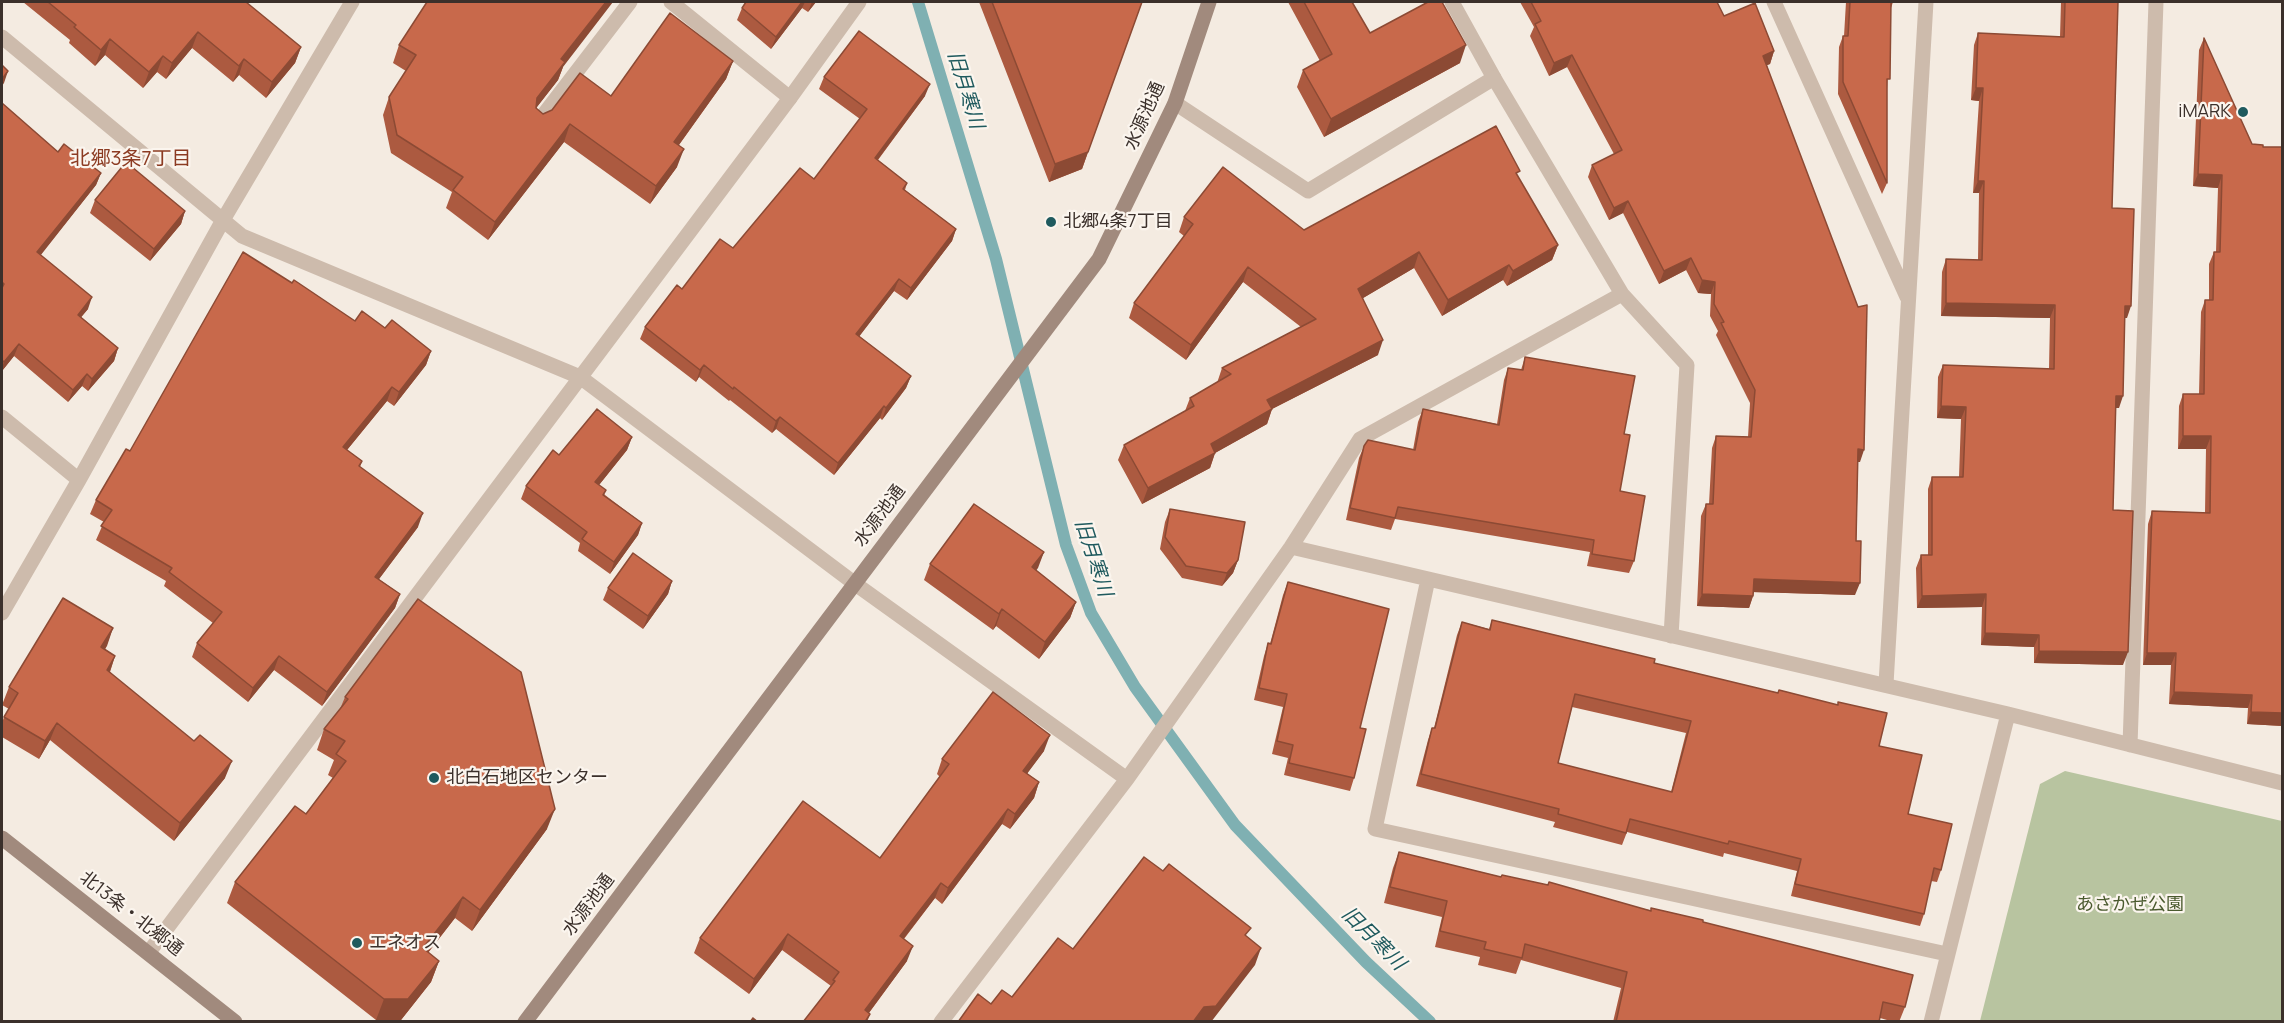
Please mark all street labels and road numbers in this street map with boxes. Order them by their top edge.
street label: 水源池通 [1120,79,1170,153]
street label: 水源池通 [850,481,910,551]
street label: 北13条・北郷通 [75,867,187,961]
street label: 水源池通 [559,870,619,940]

